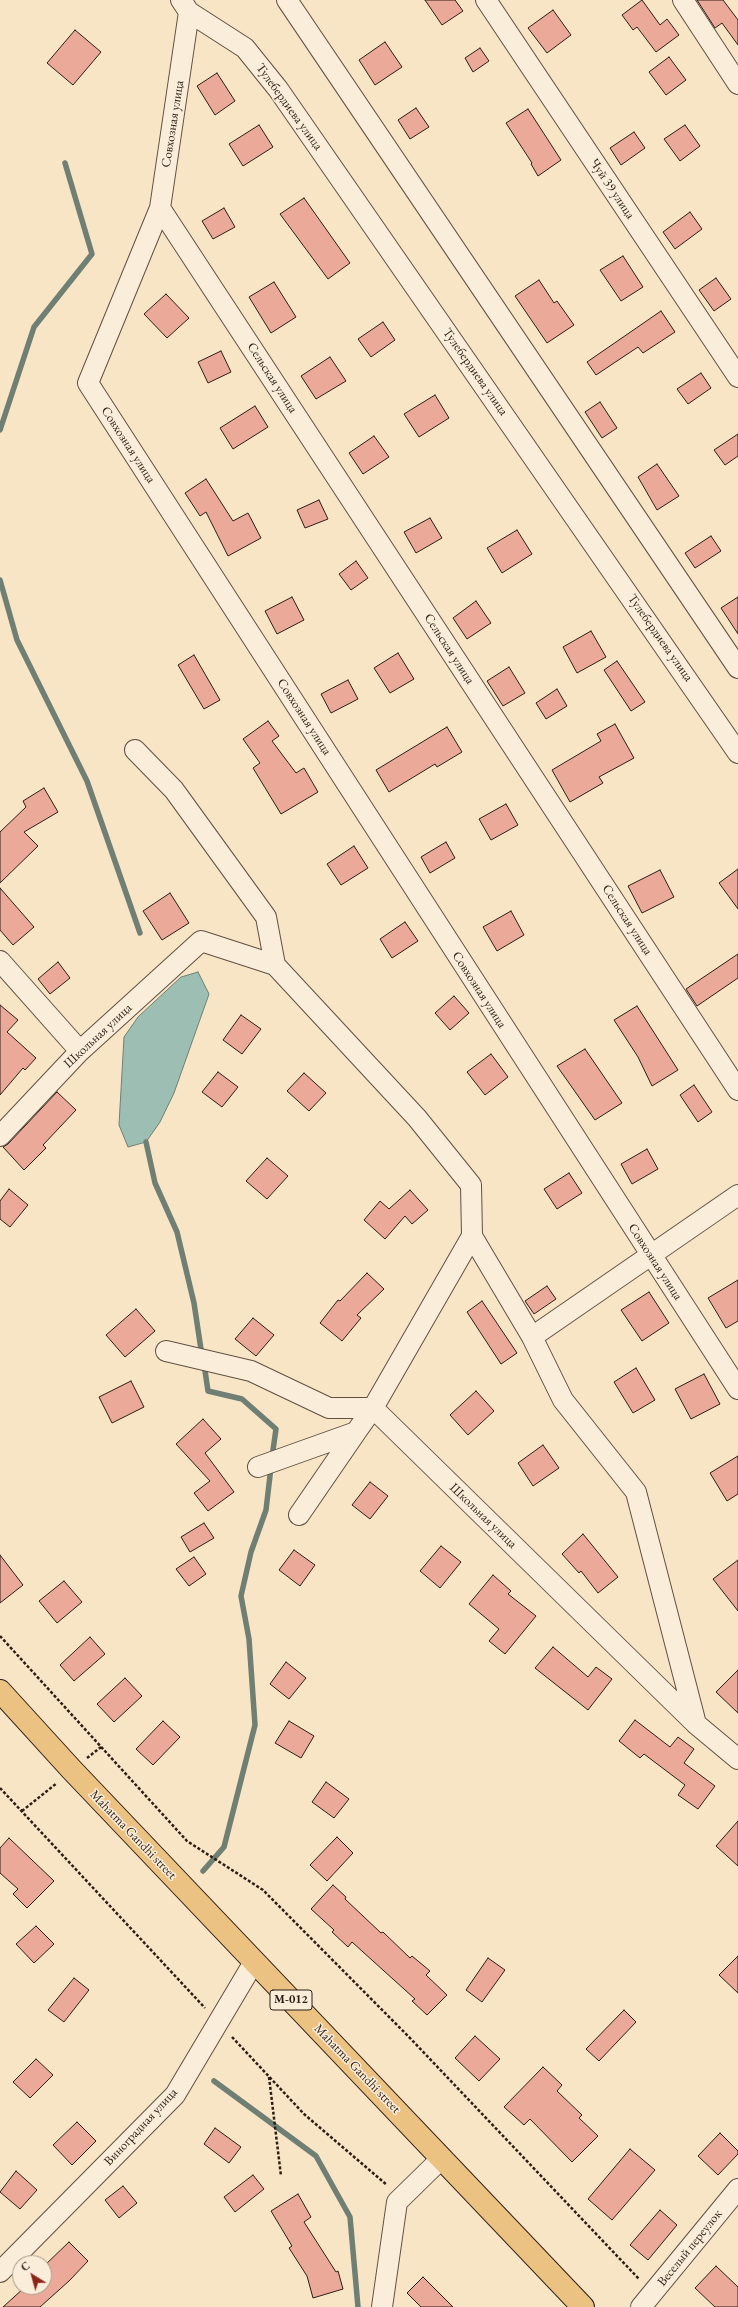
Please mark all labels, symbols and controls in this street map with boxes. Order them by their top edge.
street label: Тулебердиева улица [252,61,326,153]
street label: Совхозная улица [158,79,188,169]
street label: Чуй 39 улица [586,156,638,222]
street label: Тулебердиева улица [439,325,511,419]
street label: Сельская улица [243,340,301,416]
street label: Совхозная улица [97,404,159,486]
street label: Тулебердиева улица [624,591,696,685]
street label: Сельская улица [420,611,478,687]
street label: Совхозная улица [273,676,335,758]
street label: Сельская улица [598,882,656,958]
street label: Совхозная улица [448,949,510,1031]
street label: Школьная улица [61,1000,135,1072]
street label: Совхозная улица [624,1221,686,1303]
street label: Школьная улица [446,1480,520,1552]
street label: Mahatma Gandhi street [86,1787,180,1883]
road number: М-012 [270,1990,312,2010]
street label: Mahatma Gandhi street [310,2021,404,2117]
street label: Виноградная улица [101,2085,181,2169]
street label: Веселый переулок [654,2207,726,2289]
north arrow [12,2255,52,2295]
text: С [18,2258,33,2274]

